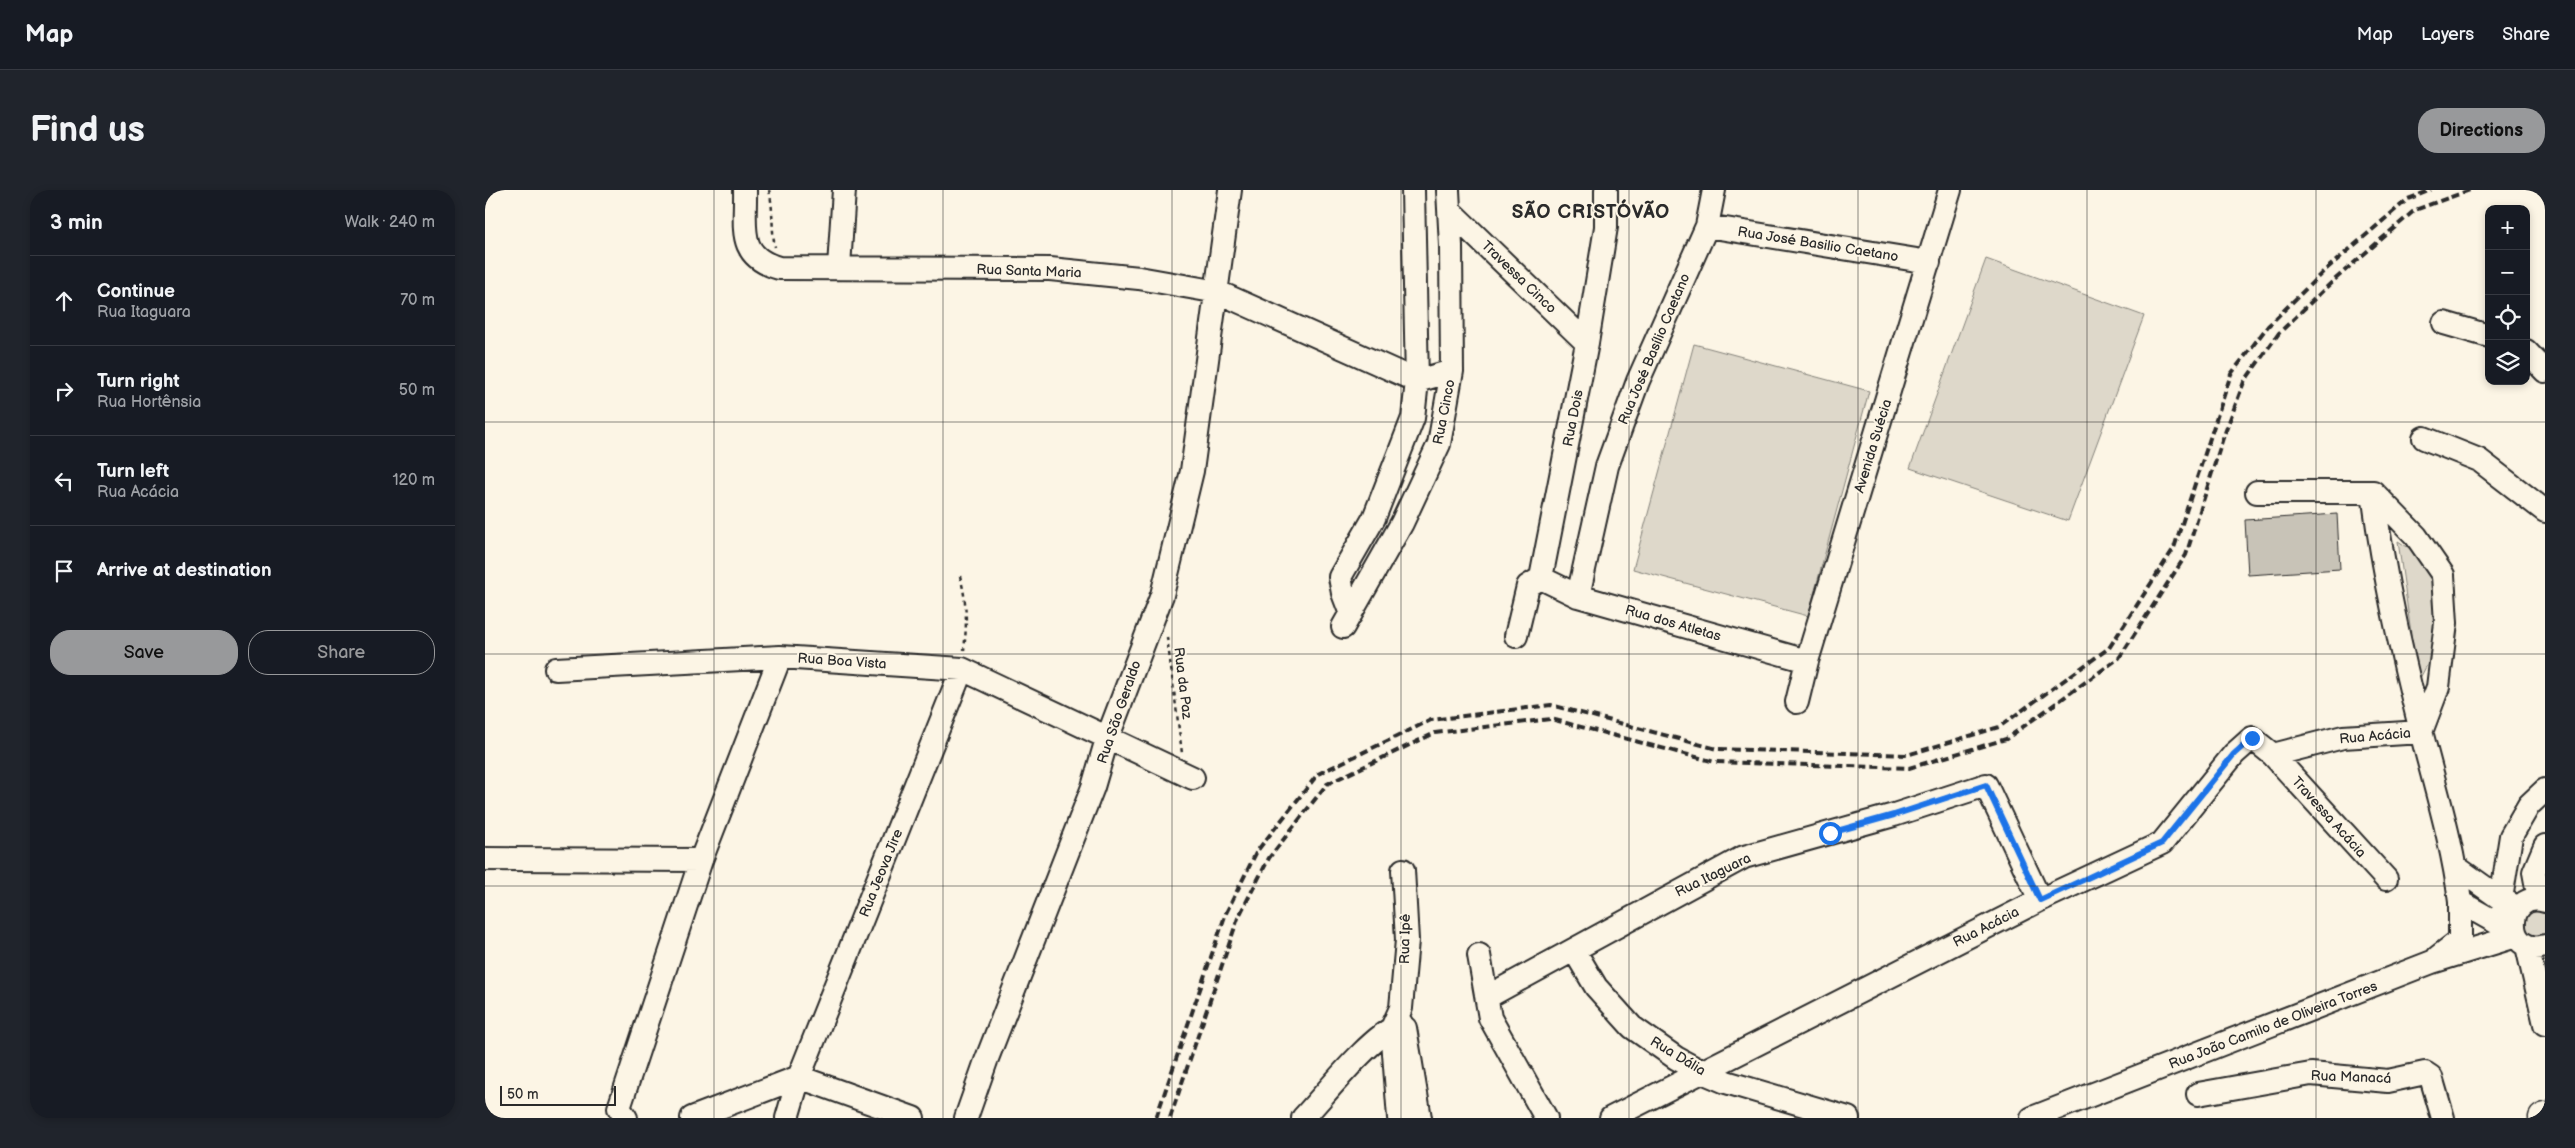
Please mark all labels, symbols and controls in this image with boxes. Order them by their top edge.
text: Map [25,20,73,49]
text: Map [2357,24,2393,45]
text: Layers [2421,24,2474,45]
text: Share [2502,24,2550,45]
button: Directions [2418,108,2545,153]
text: Find us [30,109,145,152]
district label: SÃO CRISTÓVÃO [1512,199,1670,224]
map controls [2485,205,2530,385]
button: + [2485,205,2530,250]
text: 3 min [50,210,103,235]
text: Walk · 240 m [345,213,435,232]
street label: Rua José Basilio Caetano [1736,223,1900,265]
street label: Travessa Cinco [1478,237,1560,317]
button: − [2485,250,2530,295]
street label: Rua Santa Maria [976,261,1082,281]
street label: Rua José Basílio Caetano [1614,271,1694,427]
text: Continue [97,280,175,303]
icon: ahead [50,287,78,315]
text: 70 m [400,291,435,310]
button: locate [2485,295,2530,340]
text: Rua Itaguara [97,303,191,322]
button: layers [2485,340,2530,385]
text: Turn right [97,370,180,393]
icon: right [50,377,78,405]
street label: Rua Cinco [1429,378,1459,446]
text: 50 m [399,381,435,400]
street label: Rua Dois [1559,388,1587,448]
text: Rua Hortênsia [97,393,201,412]
street label: Avenida Suécia [1851,397,1895,495]
text: Turn left [97,460,169,483]
icon: left [50,467,78,495]
text: 120 m [392,471,435,490]
text: Rua Acácia [97,483,179,502]
icon: arrive [50,557,78,585]
text: Arrive at destination [97,559,272,582]
street label: Rua dos Atletas [1623,601,1723,645]
button: Save [50,630,238,675]
button: Share [248,630,435,675]
street label: Rua da Paz [1170,646,1196,720]
street label: Rua Boa Vista [797,649,887,673]
street label: Rua São Geraldo [1093,658,1145,766]
street label: Rua Acácia [2339,724,2412,748]
route end [2241,727,2264,750]
street label: Travessa Acácia [2288,773,2370,861]
route start [1819,822,1842,845]
street label: Rua Jeova Jire [856,827,906,919]
street label: Rua Itaguara [1672,849,1754,901]
street label: Rua Acácia [1950,903,2022,951]
street label: Rua Ipê [1396,913,1414,964]
street label: Rua João Camilo de Oliveira Torres [2166,977,2380,1073]
street label: Rua Dália [1647,1033,1709,1079]
street label: Rua Manacá [2310,1067,2392,1087]
scale bar [500,1083,616,1106]
text: 50 m [507,1086,539,1103]

